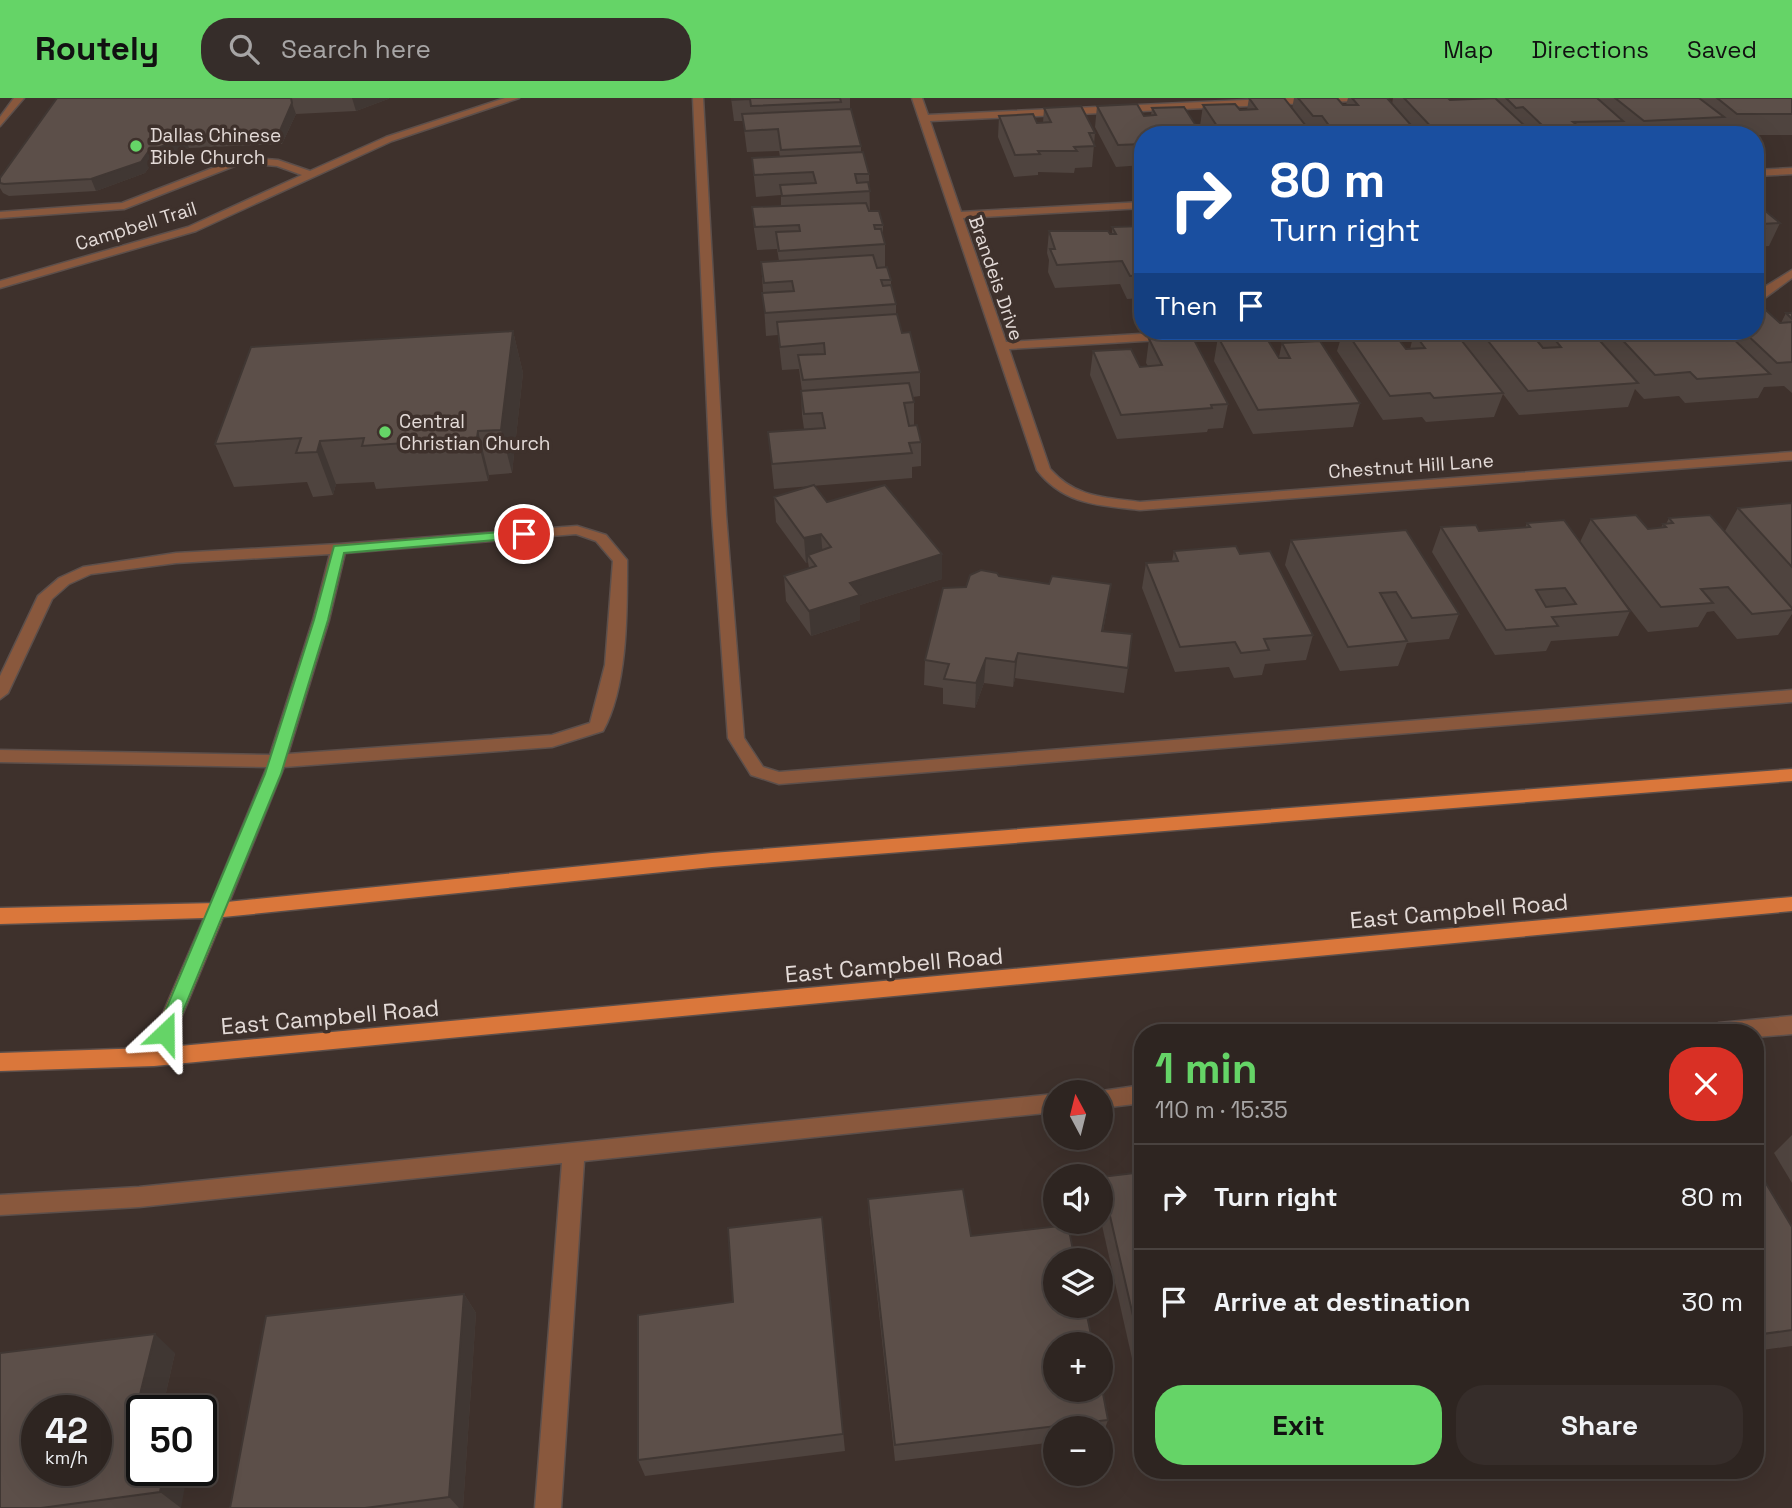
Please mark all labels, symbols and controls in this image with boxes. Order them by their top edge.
search box [201,18,691,81]
text: Routely [35,28,159,70]
icon: search [225,30,263,68]
text: Search here [281,32,431,66]
text: Map [1443,34,1493,65]
text: Directions [1531,34,1649,65]
text: Saved [1687,34,1757,65]
place label: Dallas Chinese Bible Church [150,123,281,170]
marker: Dallas Chinese Bible Church [128,138,144,154]
text: 80 m [1270,149,1385,211]
icon: right [1155,154,1246,245]
street label: Campbell Trail [72,196,200,256]
text: Turn right [1270,210,1420,250]
street label: Brandeis Drive [963,212,1029,344]
icon: arrive [1232,287,1270,325]
text: Then [1155,289,1218,323]
place label: Central Christian Church [399,409,550,456]
marker: Central Christian Church [377,424,393,440]
street label: Chestnut Hill Lane [1327,448,1495,484]
pin [494,504,554,564]
icon: arrive [505,515,543,553]
street label: East Campbell Road [1349,887,1569,935]
street label: East Campbell Road [784,941,1004,989]
street label: East Campbell Road [220,993,440,1041]
position arrow [128,996,202,1070]
text: 1 min [1155,1042,1258,1095]
button: close [1669,1047,1743,1121]
north arrow [1043,1080,1113,1150]
map controls [1043,1080,1113,1486]
text: 110 m · 15:35 [1155,1095,1288,1125]
button: sound [1043,1164,1113,1234]
icon: right [1155,1178,1193,1216]
text: Turn right [1214,1180,1338,1214]
text: 80 m [1681,1180,1743,1214]
button: layers [1043,1248,1113,1318]
icon: arrive [1155,1283,1193,1321]
text: Arrive at destination [1214,1285,1471,1319]
text: 30 m [1682,1285,1743,1319]
button: + [1043,1332,1113,1402]
button: Exit [1155,1385,1442,1465]
button: Share [1456,1385,1743,1465]
speed limit sign: 50 [126,1395,217,1486]
text: 42 [45,1409,88,1453]
button: − [1043,1416,1113,1486]
text: km/h [45,1446,88,1469]

